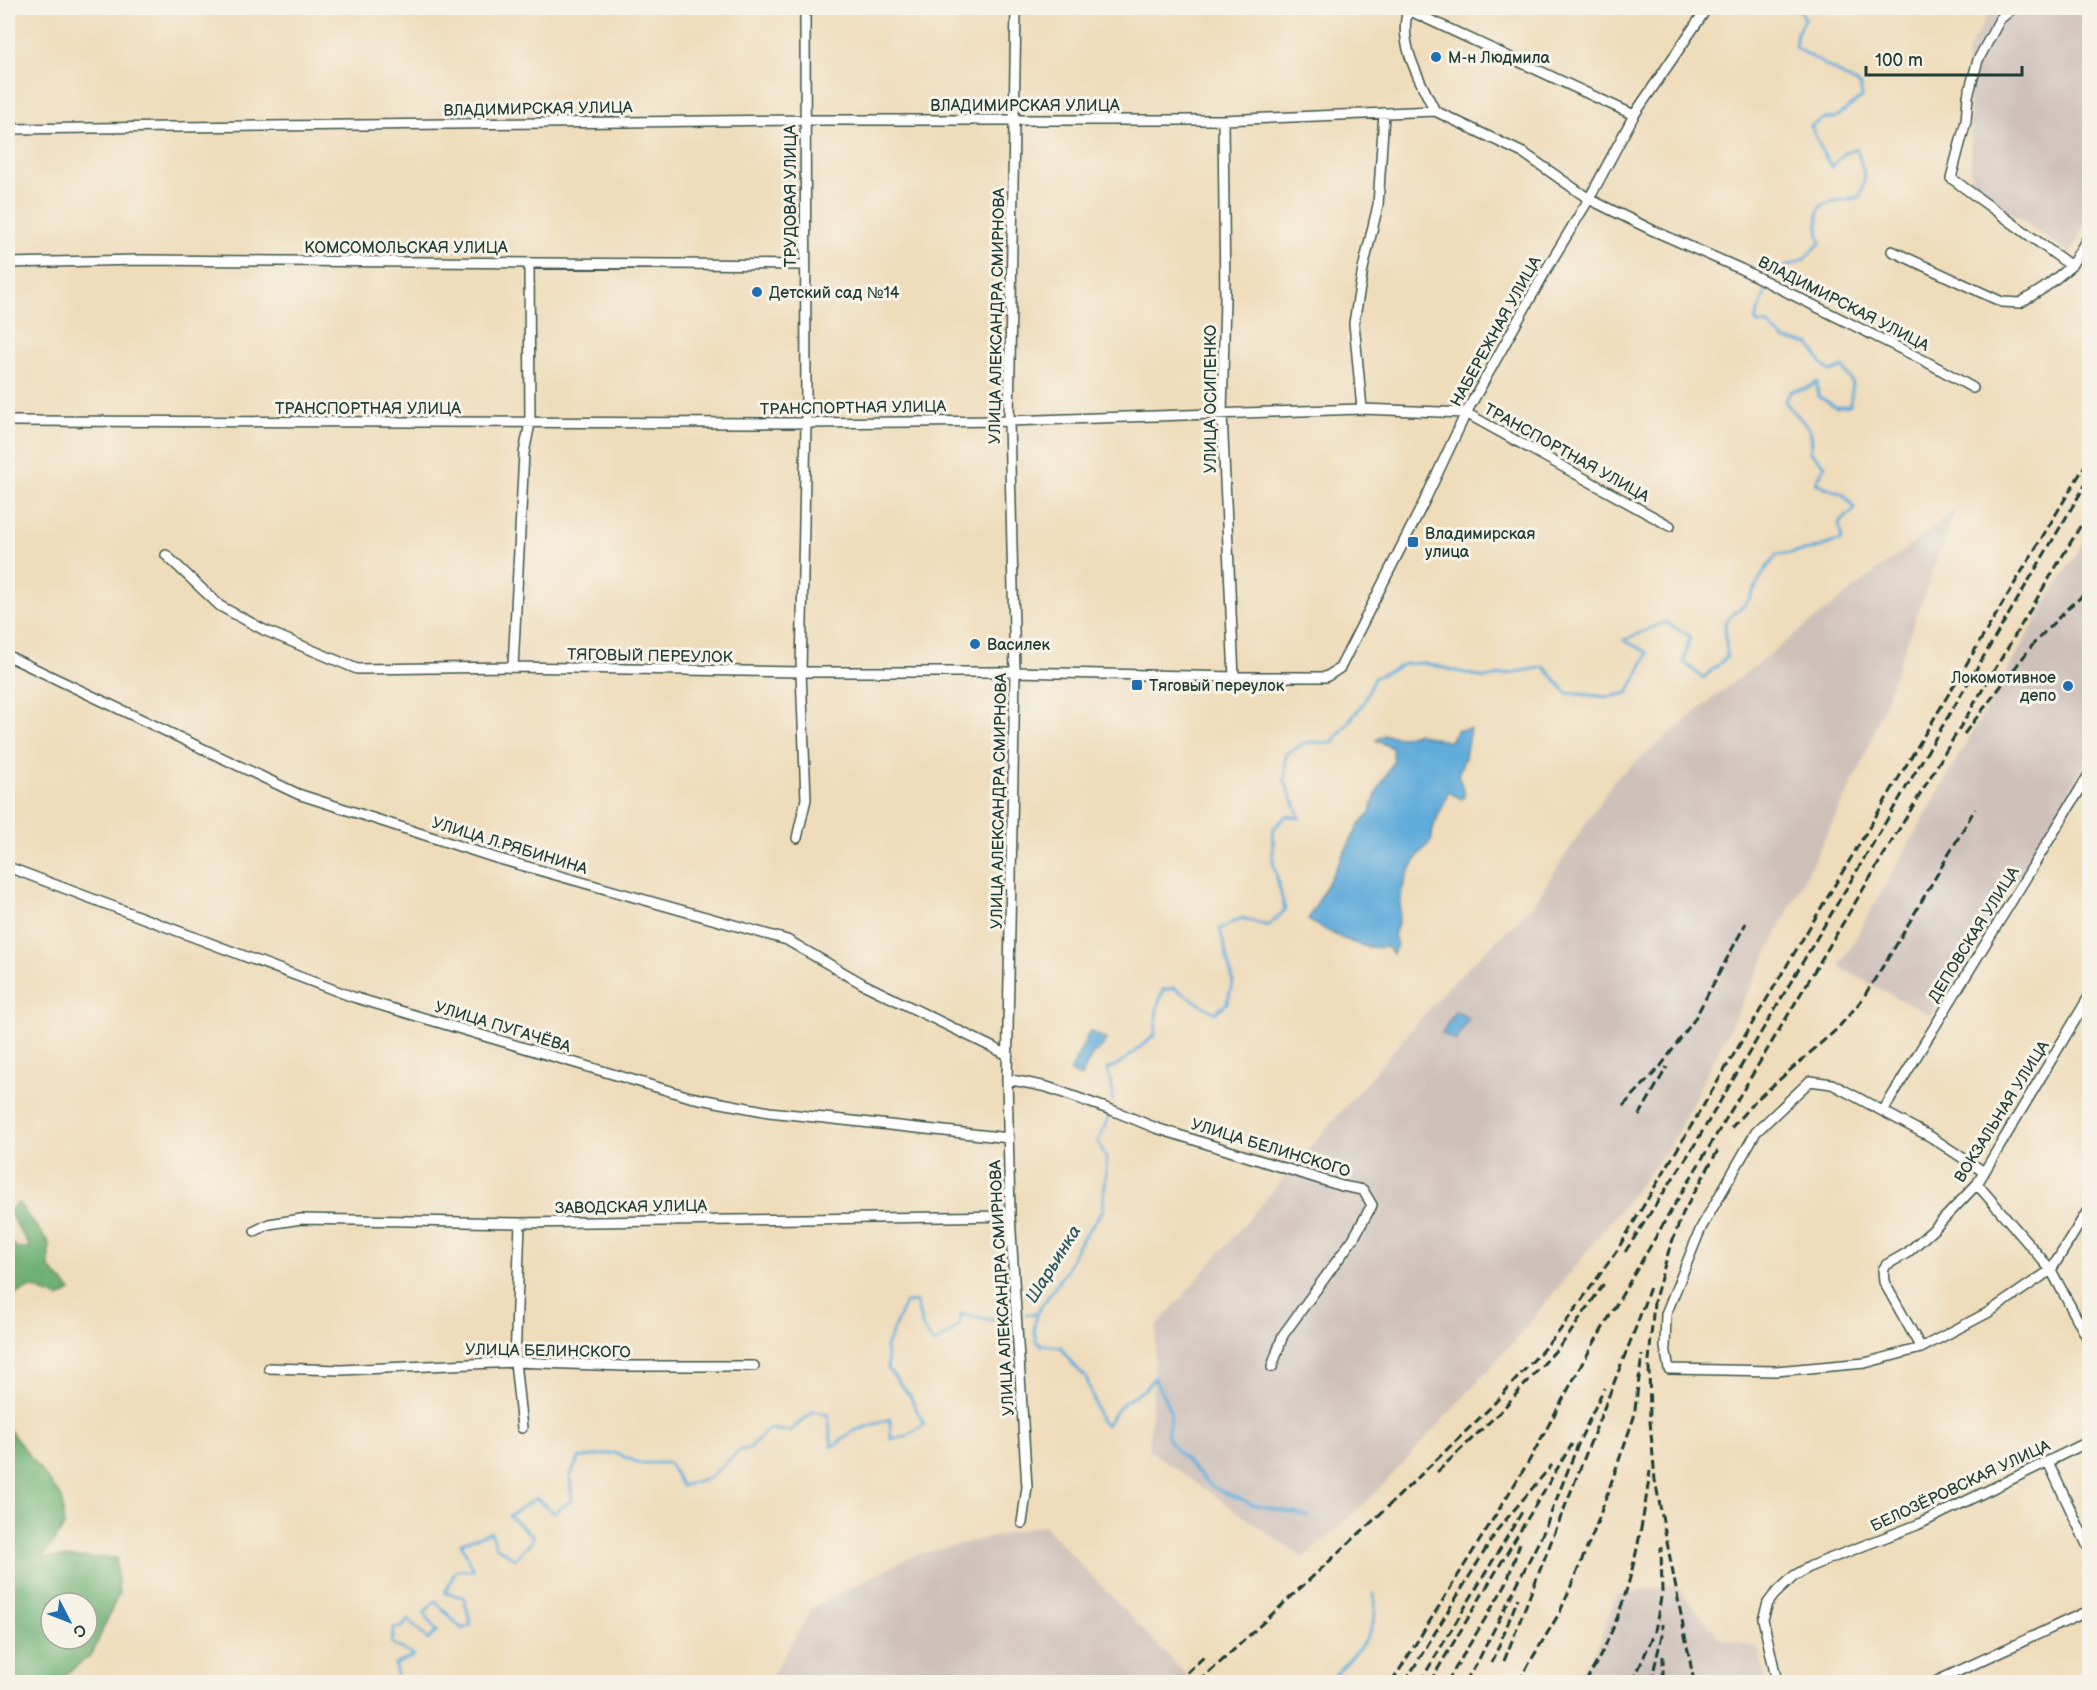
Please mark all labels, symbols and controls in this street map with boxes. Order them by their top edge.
scale bar [1866,39,2022,77]
place label: М-н Людмила [1448,49,1551,68]
marker: М-н Людмила [1429,50,1443,64]
text: 100 m [1875,50,1923,71]
street label: ВЛАДИМИРСКАЯ УЛИЦА [930,97,1120,116]
street label: ВЛАДИМИРСКАЯ УЛИЦА [443,98,633,121]
street label: ТРУДОВАЯ УЛИЦА [782,125,801,267]
street label: УЛИЦА АЛЕКСАНДРА СМИРНОВА [986,187,1009,444]
street label: КОМСОМОЛЬСКАЯ УЛИЦА [304,239,508,258]
street label: НАБЕРЕЖНАЯ УЛИЦА [1447,253,1546,410]
street label: ВЛАДИМИРСКАЯ УЛИЦА [1755,253,1932,356]
place label: Детский сад №14 [769,284,900,303]
marker: Детский сад №14 [750,285,764,299]
street label: УЛИЦА ОСИПЕНКО [1202,324,1221,473]
street label: ТРАНСПОРТНАЯ УЛИЦА [760,397,947,420]
street label: ТРАНСПОРТНАЯ УЛИЦА [275,400,461,419]
street label: ТРАНСПОРТНАЯ УЛИЦА [1480,400,1653,507]
place label: Владимирская улица [1425,525,1535,562]
marker: Владимирская улица [1406,535,1420,549]
place label: Василек [987,636,1050,655]
marker: Василек [968,637,982,651]
street label: ТЯГОВЫЙ ПЕРЕУЛОК [567,646,734,667]
place label: Локомотивное депо [1950,669,2056,706]
street label: УЛИЦА АЛЕКСАНДРА СМИРНОВА [988,672,1011,929]
place label: Тяговый переулок [1149,677,1285,696]
marker: Тяговый переулок [1130,678,1144,692]
marker: Локомотивное депо [2061,679,2075,693]
street label: УЛИЦА Л.РЯБИНИНА [430,814,590,879]
street label: ДЕПОВСКАЯ УЛИЦА [1925,863,2024,1006]
street label: УЛИЦА ПУГАЧЁВА [432,997,573,1057]
street label: ВОКЗАЛЬНАЯ УЛИЦА [1951,1037,2054,1186]
street label: УЛИЦА БЕЛИНСКОГО [1188,1115,1353,1182]
street label: УЛИЦА АЛЕКСАНДРА СМИРНОВА [986,1159,1019,1416]
street label: ЗАВОДСКАЯ УЛИЦА [555,1197,708,1218]
water label: Шарьинка [1021,1222,1086,1307]
street label: УЛИЦА БЕЛИНСКОГО [465,1341,632,1362]
street label: БЕЛОЗЁРОВСКАЯ УЛИЦА [1867,1435,2054,1536]
north arrow [39,1591,99,1651]
text: С [68,1620,90,1641]

